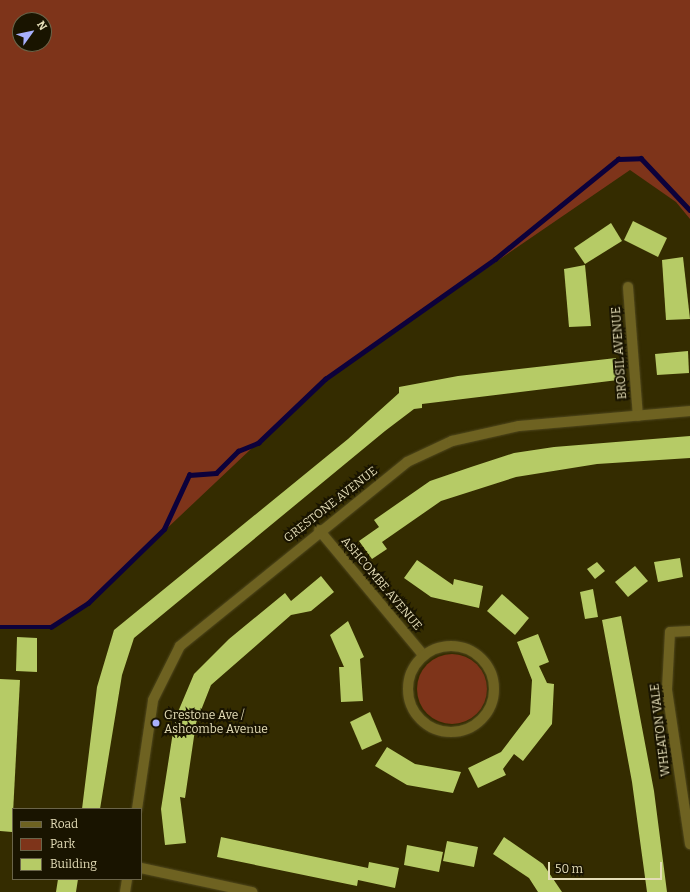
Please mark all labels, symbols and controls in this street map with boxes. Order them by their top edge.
north arrow [12,12,52,52]
text: N [34,19,49,33]
street label: BROSIL AVENUE [610,306,630,400]
street label: GRESTONE AVENUE [281,464,381,546]
street label: ASHCOMBE AVENUE [338,534,424,634]
street label: WHEATON VALE [648,683,674,777]
place label: Grestone Ave / Ashcombe Avenue [164,709,268,737]
marker: Grestone Ave / Ashcombe Avenue [151,718,161,728]
legend [12,808,142,880]
text: Road [50,817,78,831]
text: Park [50,837,75,851]
scale bar [550,854,664,880]
text: Building [50,857,97,871]
text: 50 m [555,862,583,876]

